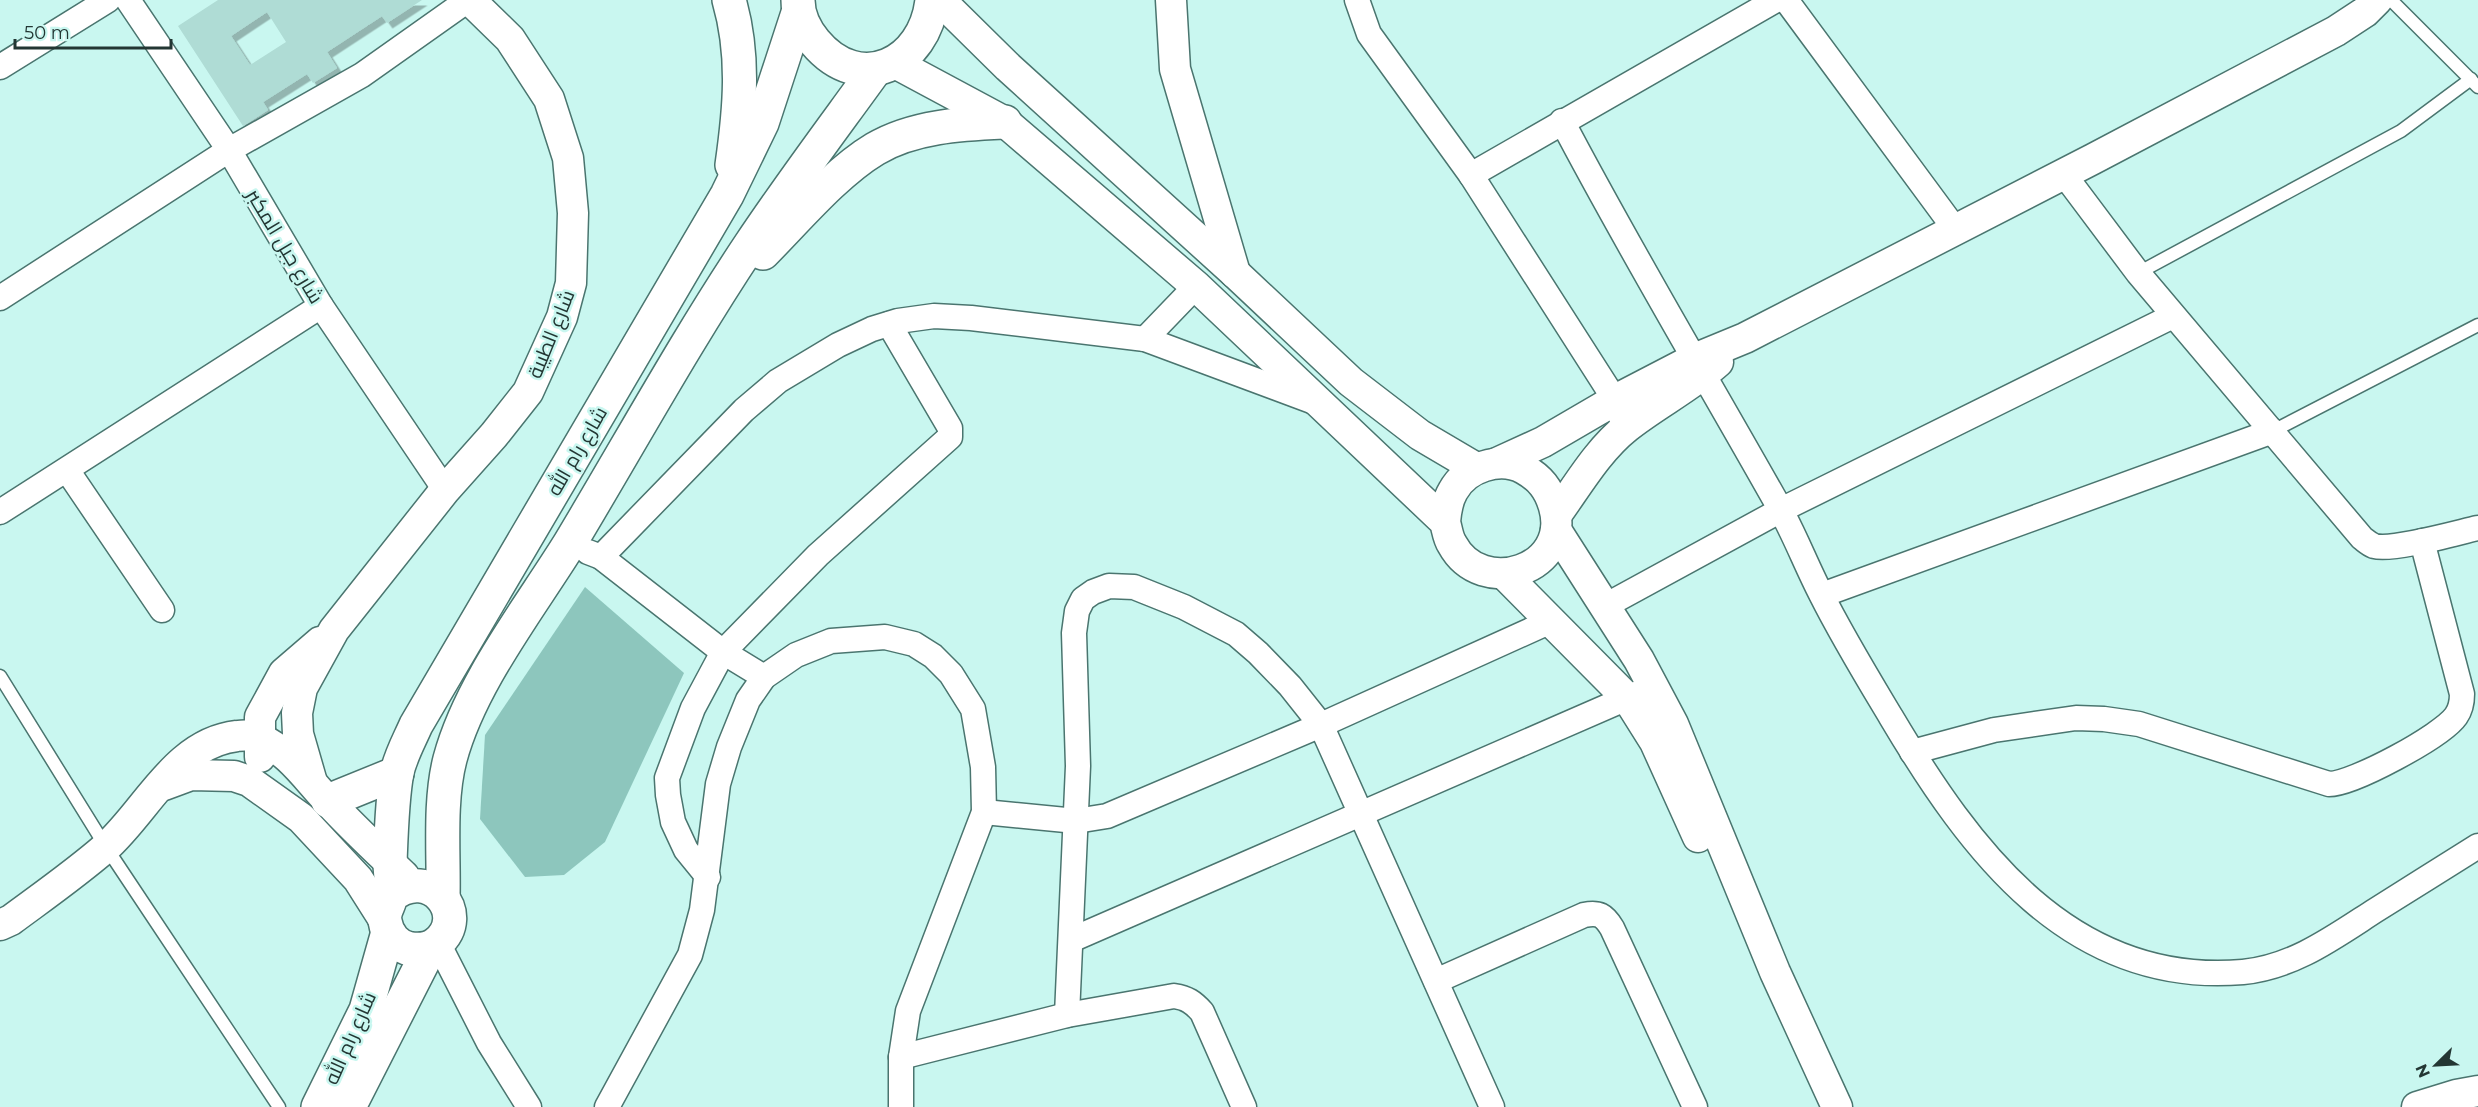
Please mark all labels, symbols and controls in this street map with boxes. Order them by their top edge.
scale bar [15,12,171,50]
text: 50 m [24,22,70,44]
street label: شارع جبل المكبر [239,183,329,309]
street label: شارع الطيبة [522,286,581,382]
street label: شارع رام الله [541,402,614,501]
street label: شارع رام الله [318,988,383,1089]
north arrow [2406,1035,2466,1095]
text: N [2411,1061,2434,1081]

